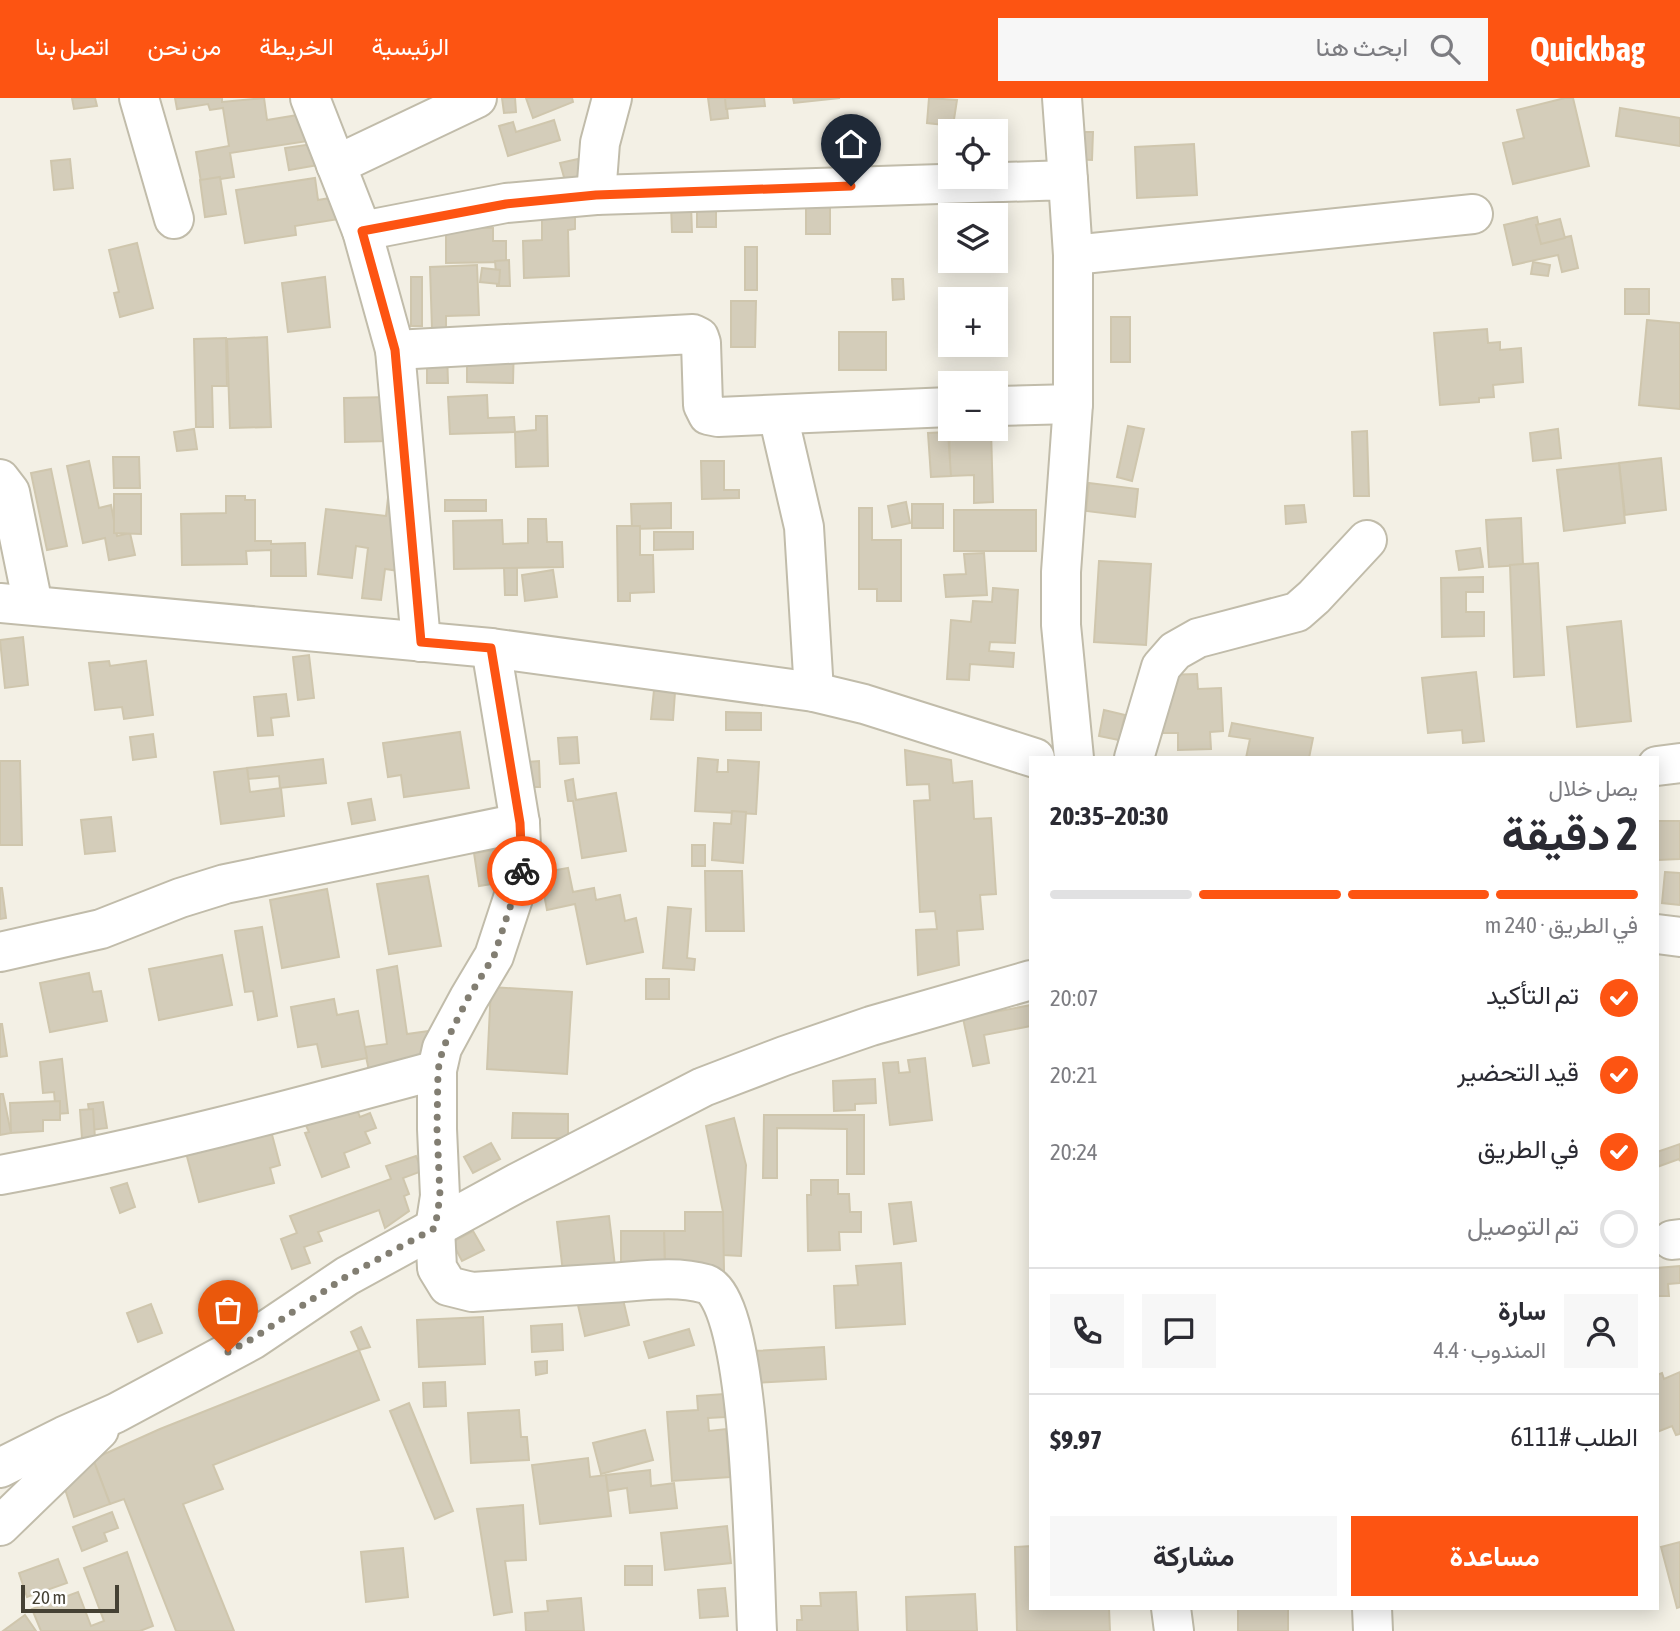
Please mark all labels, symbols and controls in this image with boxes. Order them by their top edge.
search box [998,18,1488,81]
icon: search [1426,30,1464,68]
text: Quickbag [1530,30,1645,68]
text: ابحث هنا [1316,32,1408,62]
text: اتصل بنا [35,33,109,60]
text: من نحن [147,33,221,60]
text: الخريطة [259,33,334,60]
text: الرئيسية [372,33,449,60]
pin [821,114,881,186]
map controls [938,119,1008,441]
button: locate [938,119,1008,189]
icon: home [832,125,870,163]
button: layers [938,203,1008,273]
button: + [938,287,1008,357]
button: − [938,371,1008,441]
text: يصل خلال [1549,775,1638,801]
text: 20:30–20:35 [1050,801,1168,831]
text: 2 دقيقة [1502,807,1638,860]
courier [487,836,557,906]
icon: bike [503,852,541,890]
text: في الطريق · 240 m [1485,912,1638,938]
icon: check [1600,979,1638,1017]
text: تم التأكيد [1486,980,1579,1010]
text: 20:07 [1050,985,1098,1011]
icon: check [1600,1056,1638,1094]
text: قيد التحضير [1457,1057,1579,1087]
text: 20:21 [1050,1062,1098,1088]
icon: check [1600,1133,1638,1171]
text: في الطريق [1477,1134,1579,1164]
text: 20:24 [1050,1139,1098,1165]
text: تم التوصيل [1467,1211,1579,1241]
pin [198,1280,258,1352]
icon: bag [209,1291,247,1329]
button: phone [1050,1294,1124,1368]
button: chat [1142,1294,1216,1368]
button: person [1564,1294,1638,1368]
text: سارة [1498,1296,1546,1326]
text: المندوب · 4.4 [1434,1337,1546,1363]
text: الطلب #6111 [1511,1422,1638,1452]
text: $9.97 [1050,1425,1102,1455]
button: مشاركة [1050,1516,1337,1596]
button: مساعدة [1351,1516,1638,1596]
scale bar [21,1582,119,1614]
text: 20 m [32,1586,66,1608]

